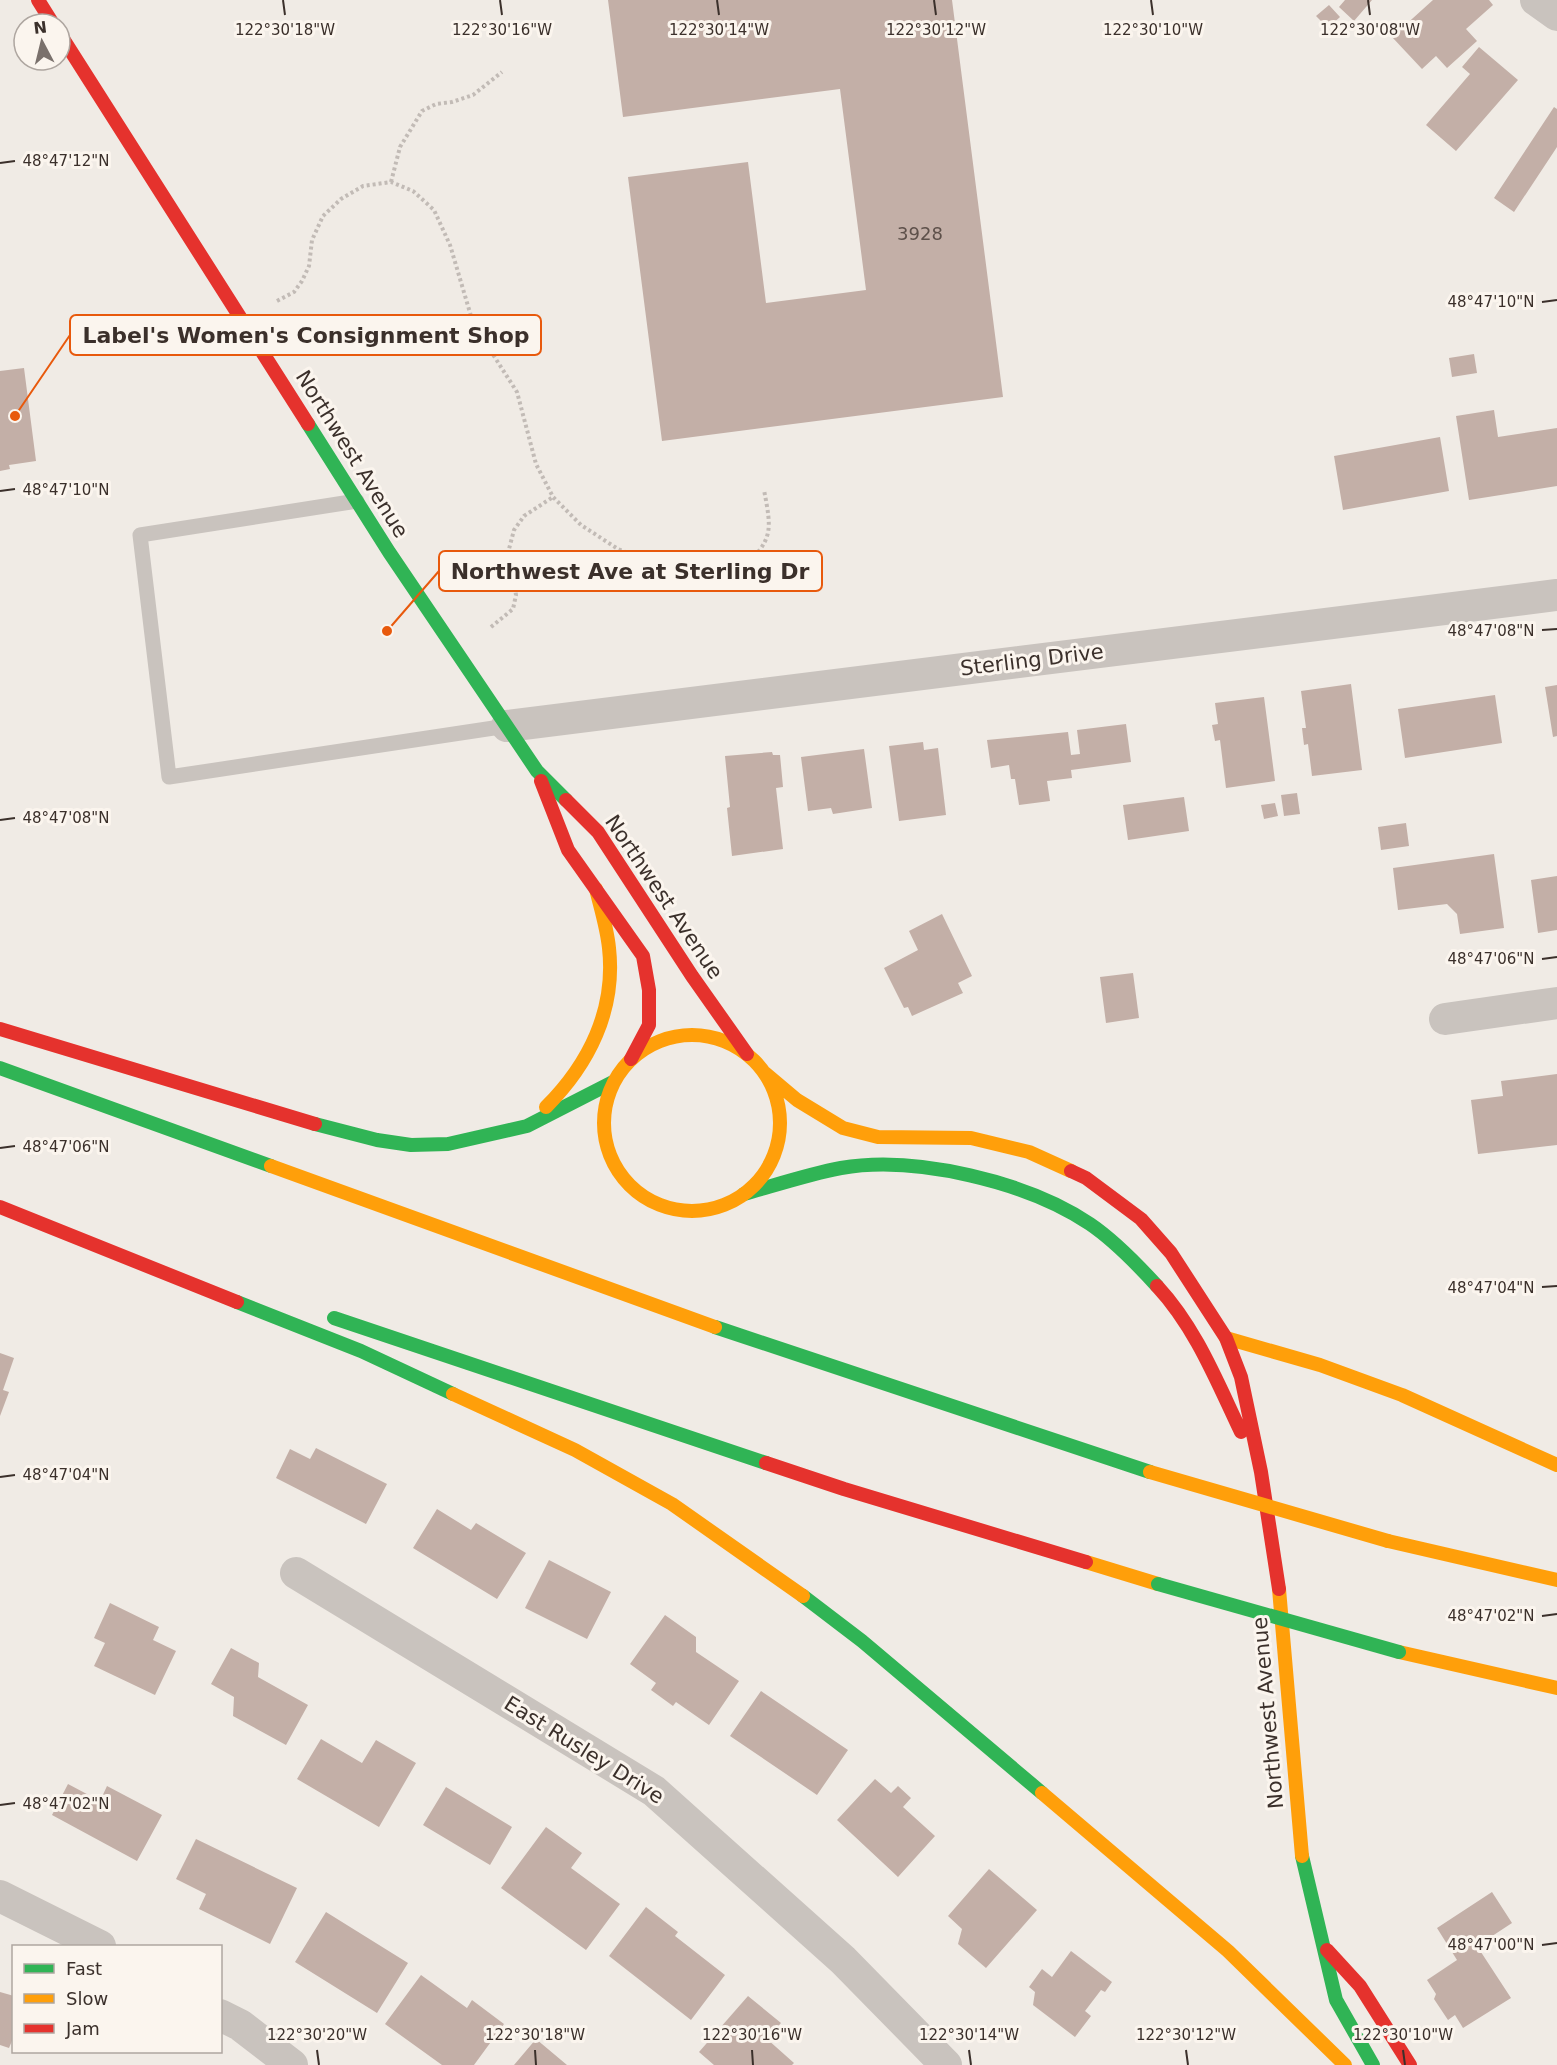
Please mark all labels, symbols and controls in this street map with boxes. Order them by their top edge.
north arrow [12,12,72,72]
text: N [32,17,48,38]
text: 122°30'18"W [235,21,335,39]
text: 122°30'16"W [452,21,552,39]
text: 122°30'14"W [669,21,769,39]
text: 122°30'12"W [886,21,986,39]
text: 122°30'10"W [1103,21,1203,39]
text: 122°30'08"W [1320,21,1420,39]
text: 48°47'12"N [22,152,110,170]
house number: 3928 [897,223,943,244]
text: 48°47'10"N [1447,293,1535,311]
callout: Label's Women's Consignment Shop [70,315,541,355]
text: Label's Women's Consignment Shop [82,323,530,348]
street label: Northwest Avenue [291,366,413,542]
text: 48°47'10"N [22,481,110,499]
callout: Northwest Ave at Sterling Dr [439,551,822,591]
text: Northwest Ave at Sterling Dr [451,559,809,584]
text: 48°47'08"N [1447,622,1535,640]
street label: Sterling Drive [959,639,1105,681]
text: 48°47'08"N [22,809,110,827]
street label: Northwest Avenue [600,810,728,984]
text: 48°47'06"N [1447,950,1535,968]
text: 48°47'06"N [22,1138,110,1156]
text: 48°47'04"N [1447,1279,1535,1297]
text: 48°47'04"N [22,1466,110,1484]
text: 48°47'02"N [1447,1607,1535,1625]
street label: Northwest Avenue [1248,1616,1288,1810]
street label: East Rusley Drive [500,1691,668,1809]
text: 48°47'02"N [22,1795,110,1813]
text: 48°47'00"N [1447,1936,1535,1954]
legend [12,1945,222,2053]
text: Fast [66,1958,102,1979]
text: Slow [66,1988,108,2009]
text: Jam [65,2018,100,2039]
text: 122°30'20"W [267,2026,367,2044]
text: 122°30'18"W [485,2026,585,2044]
text: 122°30'16"W [702,2026,802,2044]
text: 122°30'14"W [919,2026,1019,2044]
text: 122°30'12"W [1136,2026,1236,2044]
text: 122°30'10"W [1353,2026,1453,2044]

